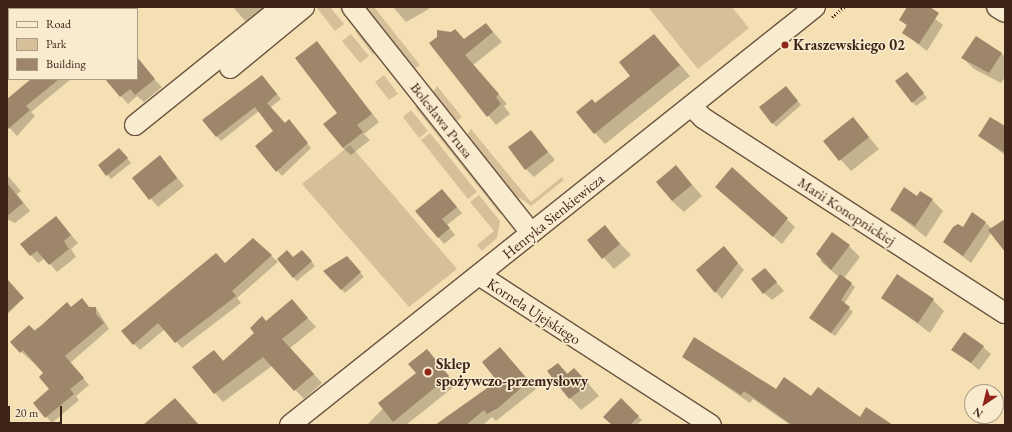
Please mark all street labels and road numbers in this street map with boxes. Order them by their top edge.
street label: Bolesława Prusa [407,79,477,161]
street label: Henryka Sienkiewicza [498,169,608,263]
street label: Marii Konopnickiej [795,173,899,249]
street label: Kornela Ujejskiego [484,274,584,348]

